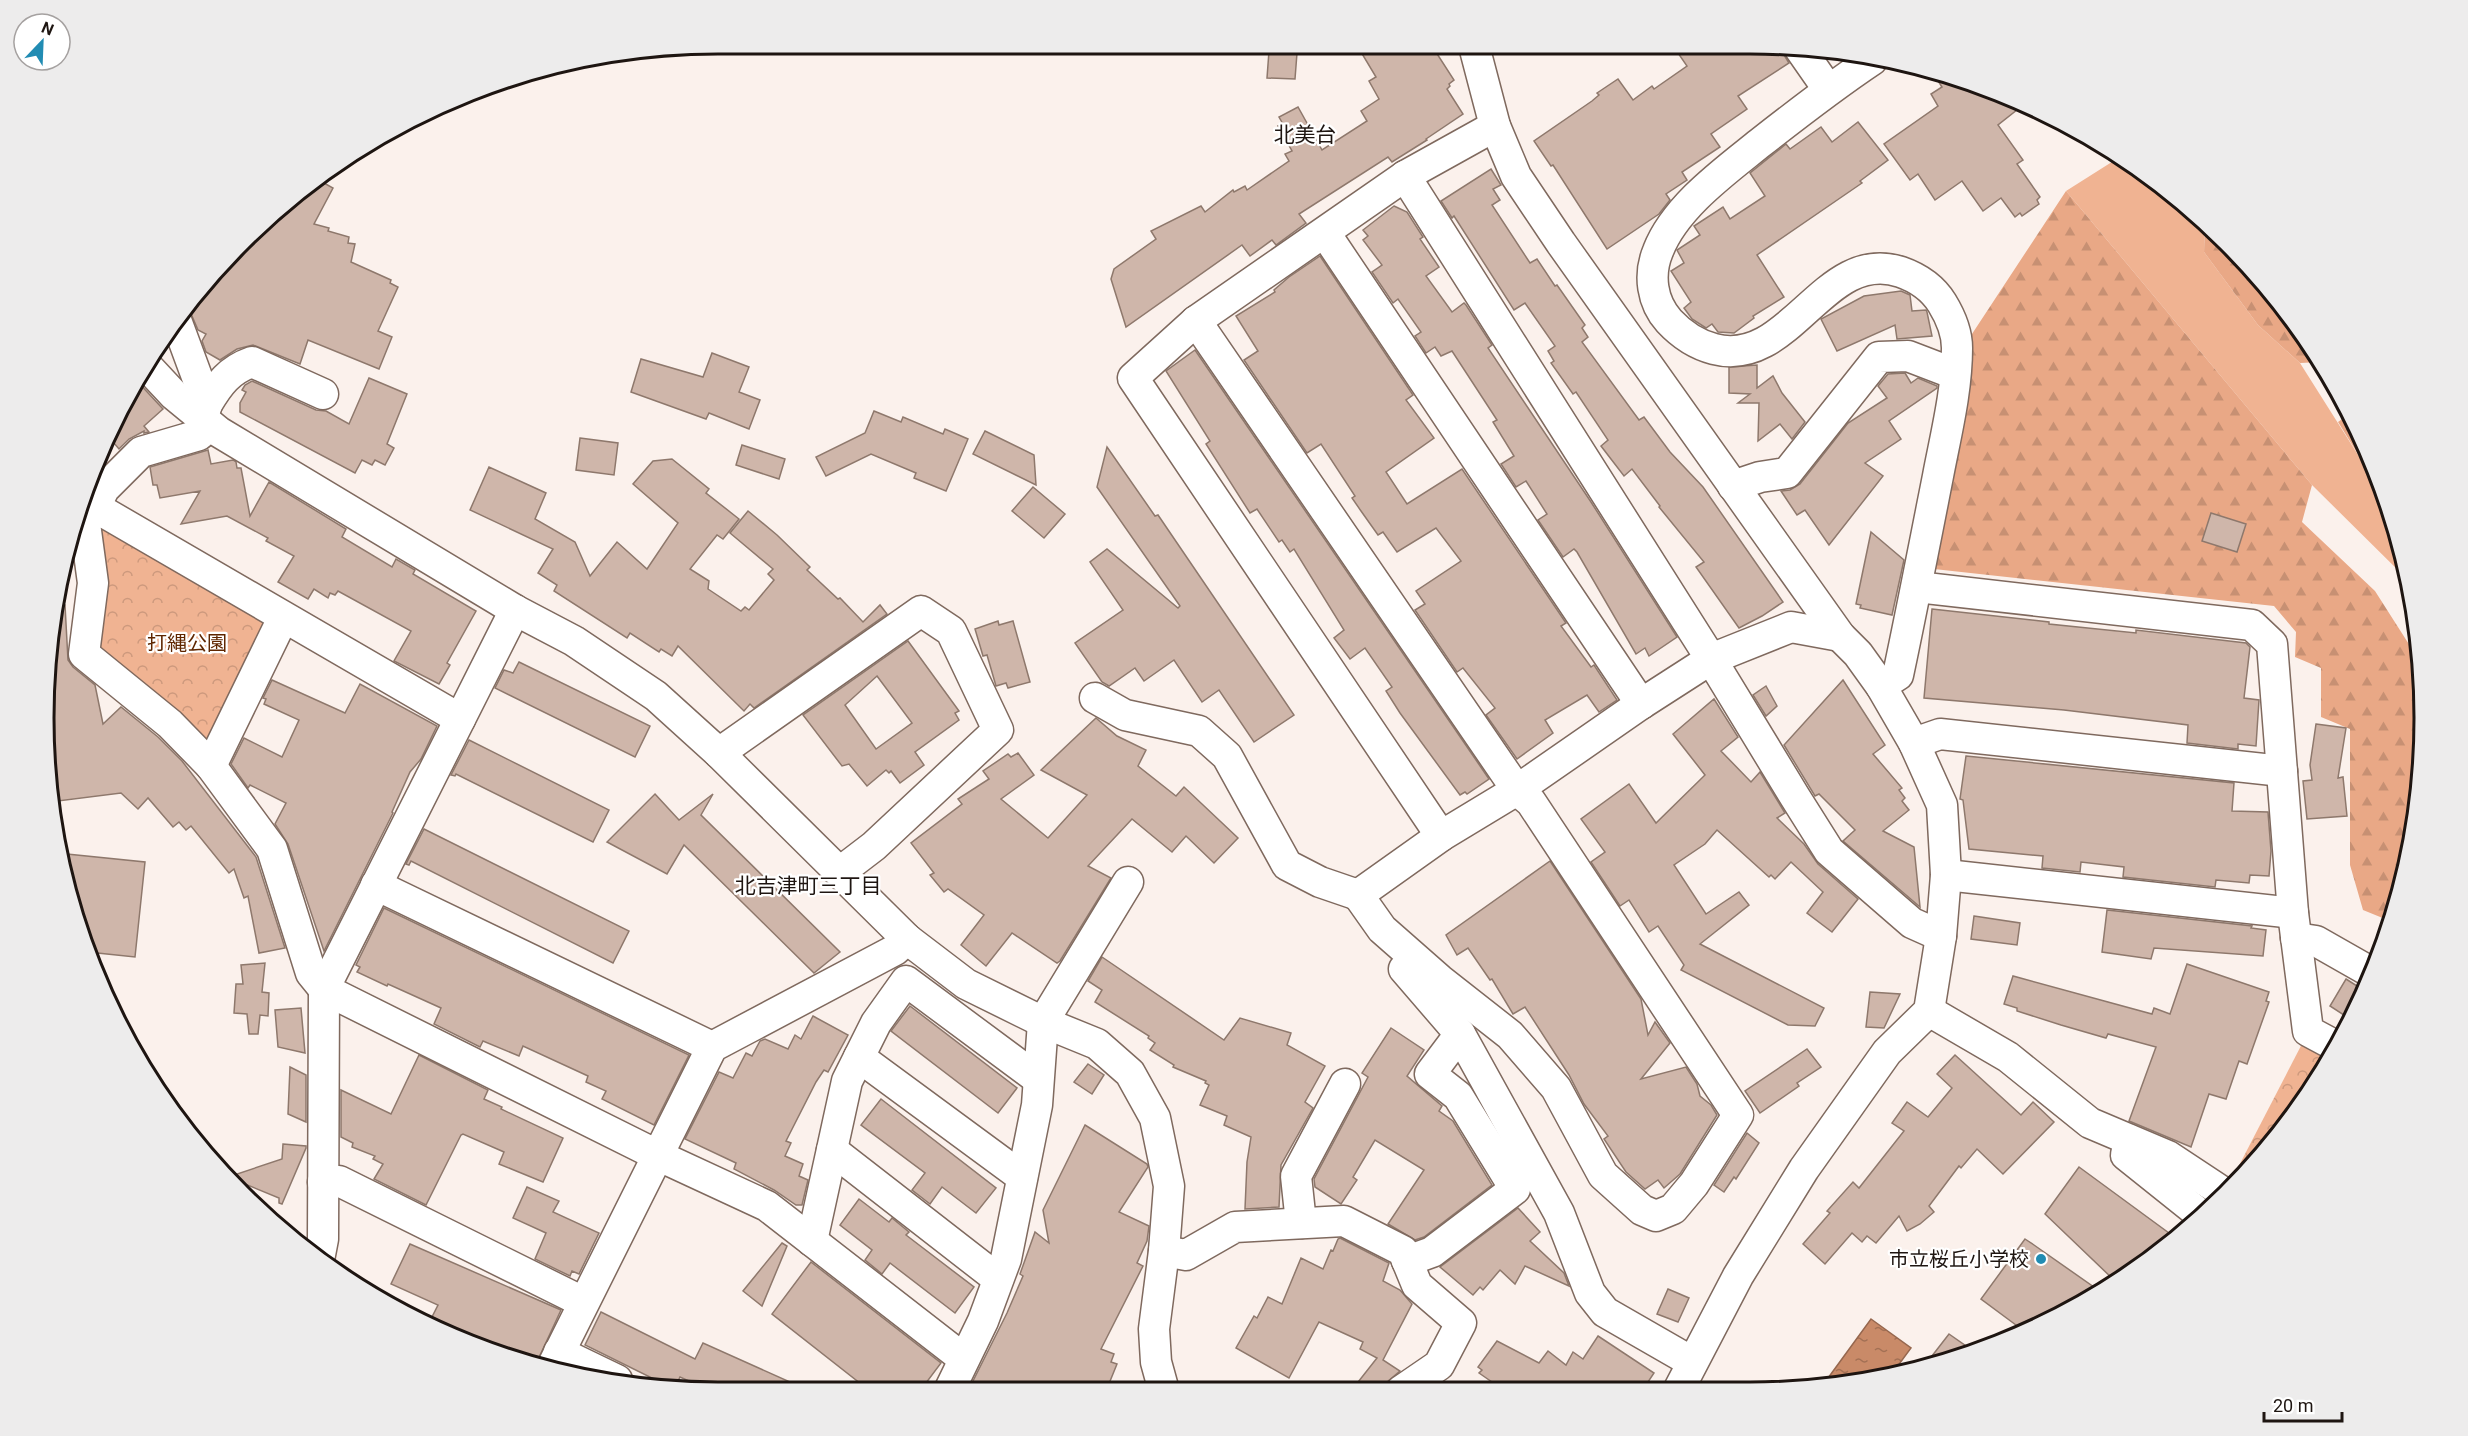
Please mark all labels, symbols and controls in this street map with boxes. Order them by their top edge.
north arrow [12,12,72,72]
text: N [39,18,57,40]
district label: 北美台 [1274,123,1337,147]
park label: 打縄公園 [147,631,227,655]
district label: 北吉津町三丁目 [735,874,882,898]
place label: 市立桜丘小学校 [1889,1247,2029,1271]
marker: 市立桜丘小学校 [2034,1252,2048,1266]
scale bar [2264,1385,2342,1423]
text: 20 m [2273,1395,2313,1416]

